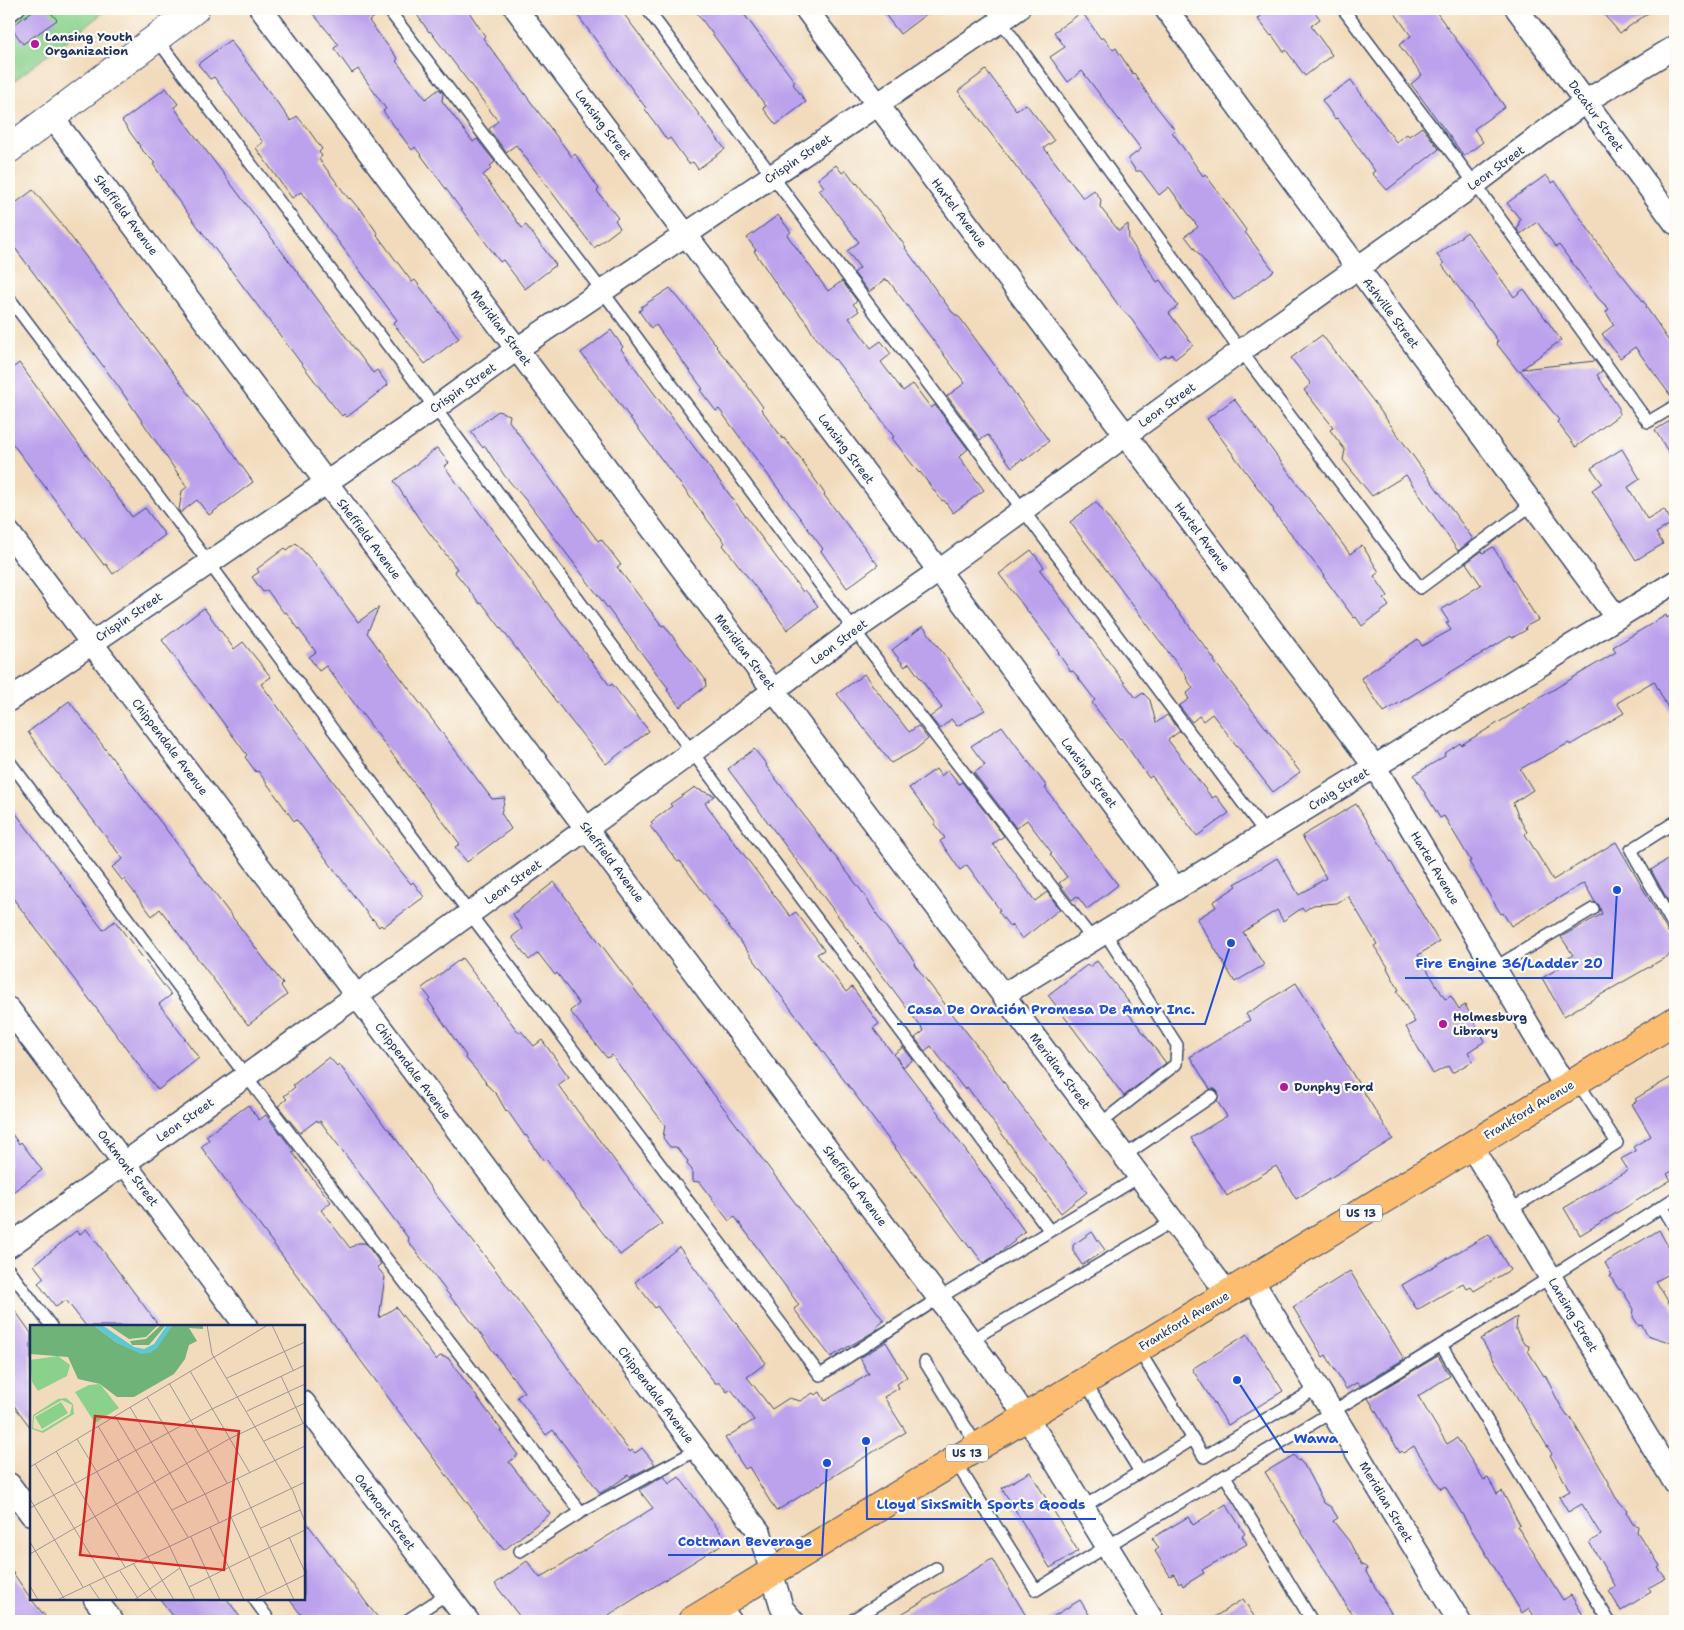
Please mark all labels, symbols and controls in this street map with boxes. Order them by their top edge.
place label: Lansing Youth Organization [45,29,133,59]
marker: Lansing Youth Organization [29,38,41,50]
street label: Decatur Street [1565,77,1627,155]
street label: Lansing Street [571,87,635,163]
street label: Crispin Street [761,131,835,187]
street label: Leon Street [1464,142,1528,194]
street label: Sheffield Avenue [90,171,162,259]
street label: Hartel Avenue [928,175,990,251]
street label: Ashville Street [1359,274,1423,352]
street label: Meridian Street [467,287,535,369]
street label: Crispin Street [427,359,499,417]
street label: Leon Street [1135,379,1199,431]
street label: Lansing Street [814,411,878,487]
street label: Sheffield Avenue [333,495,405,583]
street label: Hartel Avenue [1171,499,1233,575]
street label: Crispin Street [92,589,166,645]
street label: Meridian Street [711,611,779,693]
street label: Leon Street [807,615,871,669]
street label: Chippendale Avenue [128,695,212,799]
street label: Lansing Street [1057,735,1121,811]
street label: Craig Street [1305,764,1373,814]
street label: Sheffield Avenue [576,818,648,906]
street label: Hartel Avenue [1407,828,1463,908]
street label: Leon Street [481,856,545,908]
callout: Fire Engine 36/Ladder 20 [1405,949,1612,978]
text: Fire Engine 36/Ladder 20 [1415,954,1603,972]
callout: Casa De Oración Promesa De Amor Inc. [897,995,1205,1024]
text: Casa De Oración Promesa De Amor Inc. [907,1000,1195,1018]
place label: Holmesburg Library [1453,1009,1527,1039]
marker: Holmesburg Library [1437,1018,1449,1030]
street label: Chippendale Avenue [371,1019,455,1123]
street label: Meridian Street [1026,1030,1094,1112]
street label: Frankford Avenue [1481,1077,1577,1143]
place label: Dunphy Ford [1294,1079,1373,1095]
marker: Dunphy Ford [1278,1081,1290,1093]
street label: Leon Street [153,1094,217,1146]
street label: Oakmont Street [94,1126,162,1210]
street label: Sheffield Avenue [819,1142,891,1230]
road number: US 13 [1340,1204,1382,1222]
street label: Lansing Street [1545,1275,1601,1355]
street label: Frankford Avenue [1136,1288,1232,1354]
inset map [30,1325,305,1600]
street label: Chippendale Avenue [614,1343,698,1447]
callout: Wawa [1284,1423,1348,1452]
text: Wawa [1294,1429,1339,1447]
road number: US 13 [946,1445,988,1462]
street label: Meridian Street [1356,1459,1416,1545]
street label: Oakmont Street [351,1470,419,1554]
callout: Lloyd SixSmith Sports Goods [867,1490,1096,1519]
text: Lloyd SixSmith Sports Goods [877,1495,1085,1513]
callout: Cottman Beverage [668,1526,822,1555]
text: Cottman Beverage [678,1532,812,1550]

